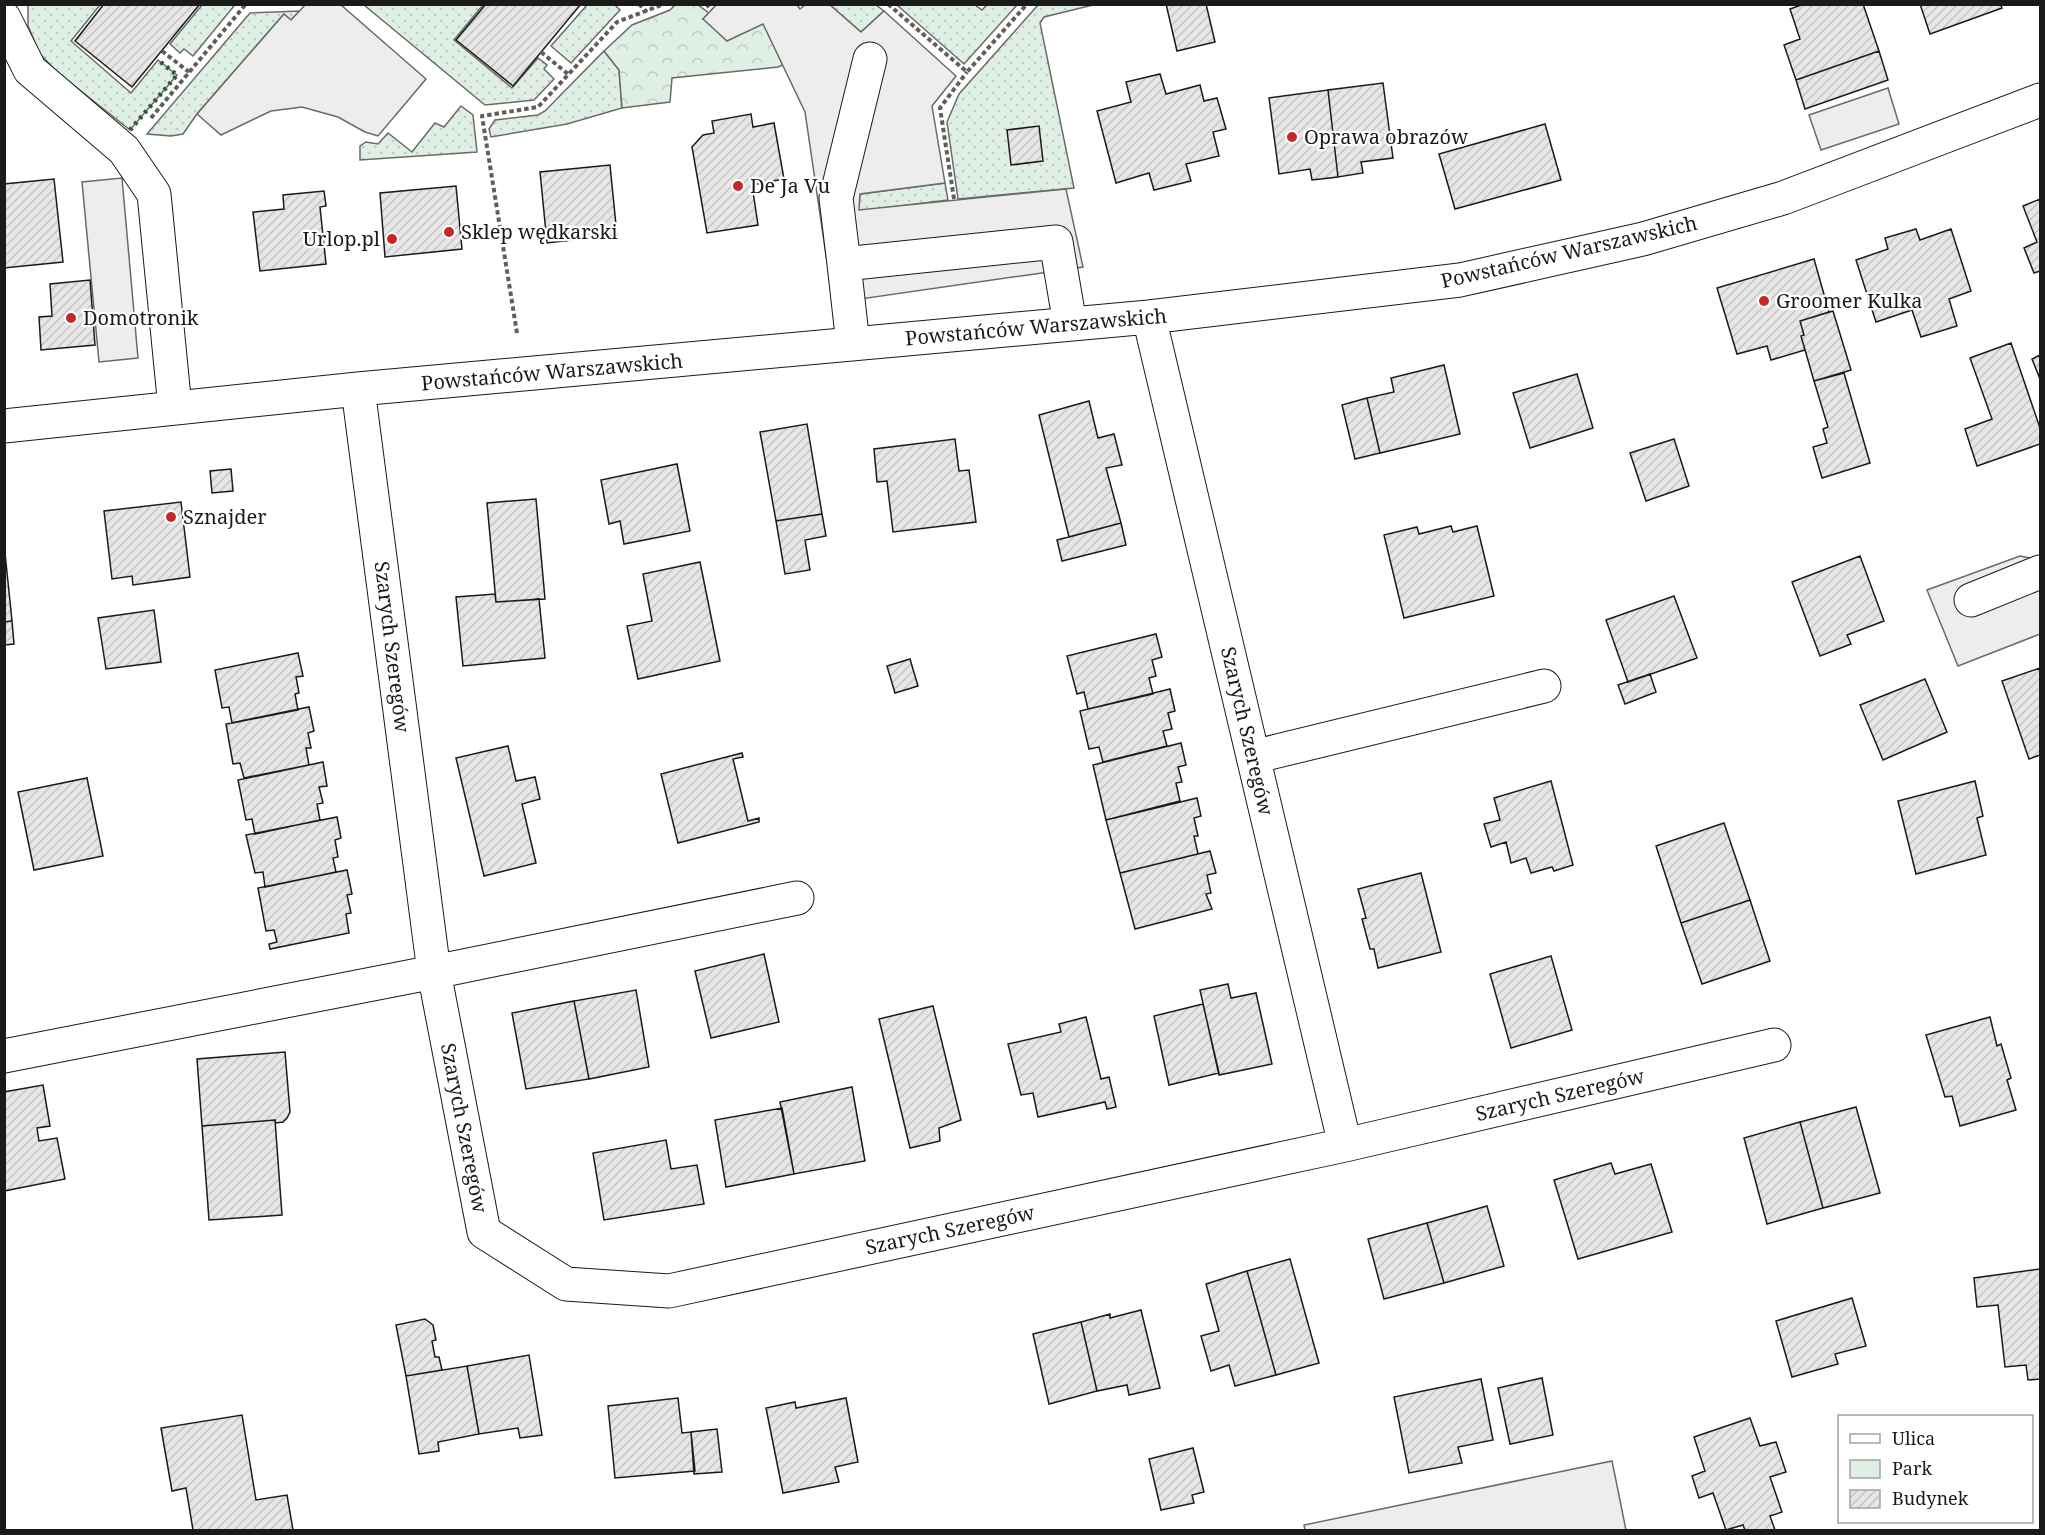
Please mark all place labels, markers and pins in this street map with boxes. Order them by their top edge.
place label: Oprawa obrazów [1304,123,1469,150]
marker: Oprawa obrazów [1285,130,1299,144]
place label: De Ja Vu [750,172,831,199]
marker: De Ja Vu [731,179,745,193]
place label: Sklep wędkarski [461,218,618,245]
place label: Urlop.pl [303,225,380,252]
marker: Sklep wędkarski [442,225,456,239]
marker: Urlop.pl [385,232,399,246]
place label: Groomer Kulka [1776,287,1922,314]
marker: Groomer Kulka [1757,294,1771,308]
place label: Domotronik [83,304,199,331]
marker: Domotronik [64,311,78,325]
place label: Sznajder [183,503,267,530]
marker: Sznajder [164,510,178,524]

